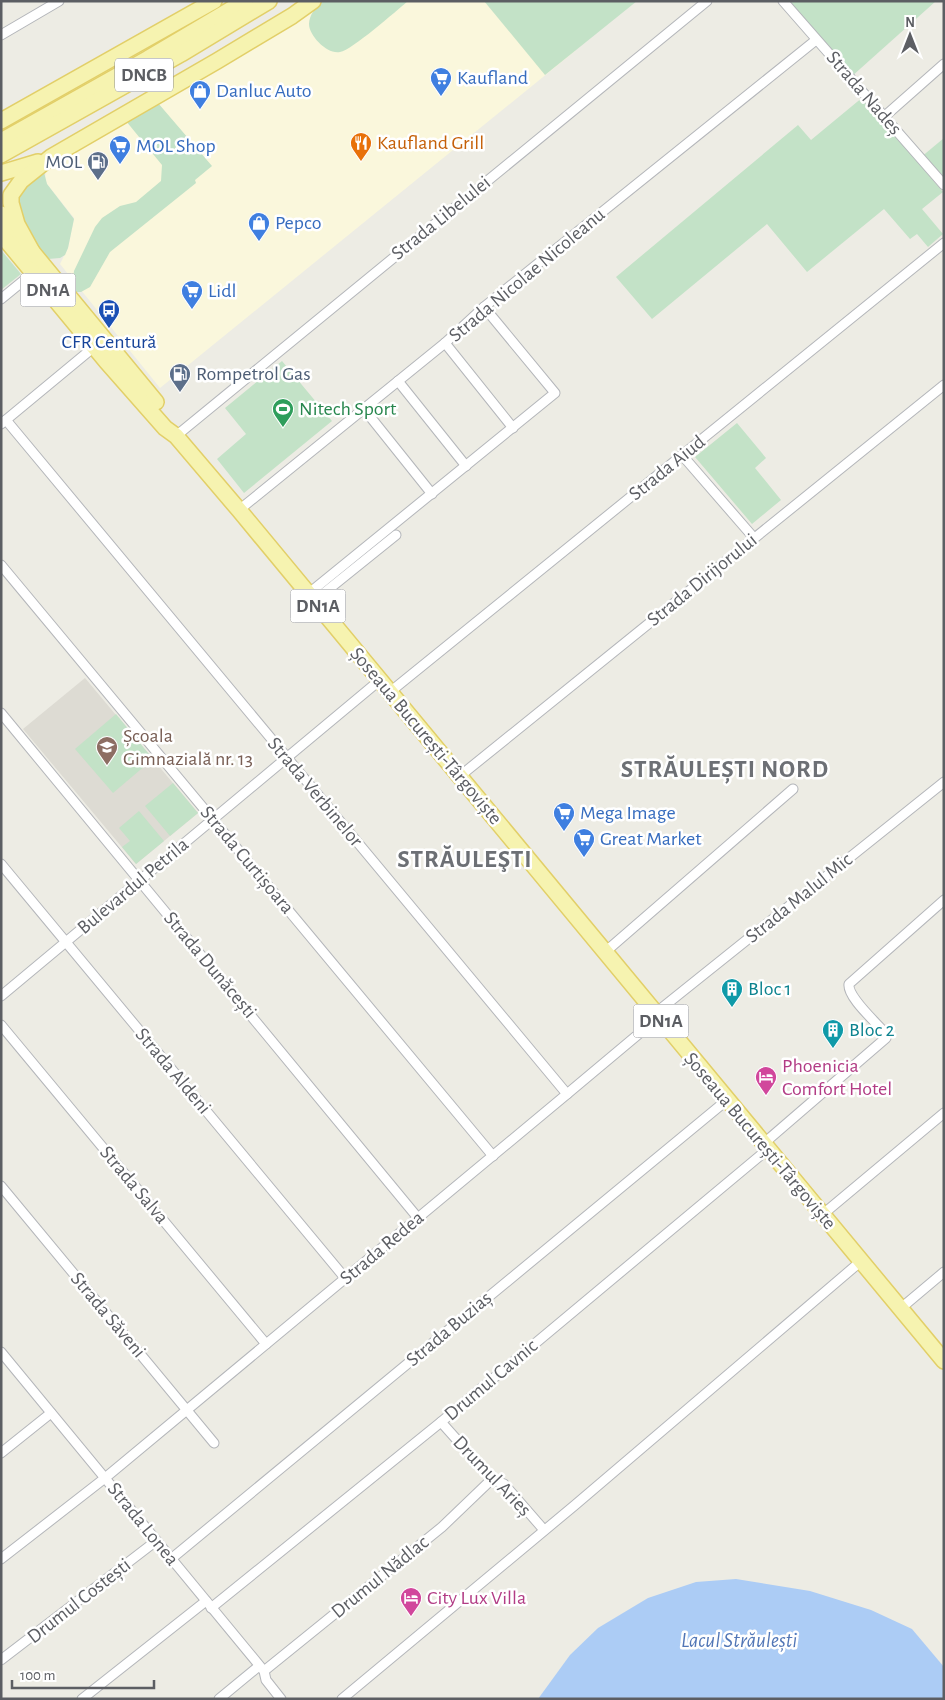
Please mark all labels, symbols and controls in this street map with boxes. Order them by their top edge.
north arrow [885,10,935,60]
text: N [905,16,915,30]
street label: Strada Nadeș [822,47,906,139]
road number: DNCB [115,58,173,92]
supermarket icon: Kaufland [429,66,453,97]
place label: Kaufland [457,68,528,88]
shop icon: Danluc Auto [188,79,212,110]
place label: Danluc Auto [216,81,312,101]
restaurant icon: Kaufland Grill [349,131,373,162]
place label: Kaufland Grill [377,133,484,153]
supermarket icon: MOL Shop [108,134,132,165]
place label: MOL Shop [136,136,216,156]
fuel station icon: MOL [86,150,110,181]
place label: MOL [45,152,83,172]
street label: Strada Libelulei [388,172,494,264]
street label: Strada Nicolae Nicoleanu [445,204,609,346]
shop icon: Pepco [247,211,271,242]
place label: Pepco [275,213,321,233]
road number: DN1A [20,274,76,306]
supermarket icon: Lidl [180,279,204,310]
place label: Lidl [208,281,236,301]
bus stop icon: CFR Centură [97,298,121,329]
place label: CFR Centură [62,332,156,352]
fuel station icon: Rompetrol Gas [168,362,192,393]
place label: Rompetrol Gas [196,364,311,384]
sports icon: Nitech Sport [271,397,295,428]
place label: Nitech Sport [299,399,397,419]
street label: Strada Aiud [625,432,709,504]
street label: Strada Dirijorului [643,530,761,630]
road number: DN1A [290,590,346,622]
street label: Șoseaua București-Târgoviște [345,644,506,829]
place label: Școala Gimnazială nr. 13 [123,726,253,769]
street label: Strada Verbinelor [264,733,367,851]
school or university icon: Școala Gimnazială nr. 13 [95,735,119,766]
district label: STRĂULEȘTI NORD [621,755,829,784]
supermarket icon: Mega Image [552,801,576,832]
street label: Strada Curtișoara [196,802,298,918]
place label: Mega Image [580,803,676,823]
supermarket icon: Great Market [572,827,596,858]
place label: Great Market [600,829,702,849]
street label: Bulevardul Petrila [74,834,192,938]
district label: STRĂULEŞTI [397,845,533,872]
street label: Strada Malul Mic [742,849,856,947]
street label: Strada Dunăcești [159,908,260,1023]
building icon: Bloc 1 [720,977,744,1008]
place label: Bloc 1 [748,979,791,999]
road number: DN1A [634,1004,688,1038]
building icon: Bloc 2 [821,1018,845,1049]
place label: Bloc 2 [849,1020,895,1040]
street label: Strada Aldeni [131,1024,215,1118]
street label: Șoseaua București-Târgoviște [679,1049,840,1234]
place label: Phoenicia Comfort Hotel [782,1056,892,1099]
hotel icon: Phoenicia Comfort Hotel [754,1065,778,1096]
street label: Strada Salva [96,1142,172,1228]
street label: Strada Redea [336,1207,428,1289]
street label: Strada Săveni [67,1268,149,1362]
street label: Strada Buziaș [402,1288,496,1371]
street label: Drumul Cavnic [441,1335,542,1424]
street label: Drumul Arieș [448,1432,535,1521]
street label: Strada Lonea [104,1479,182,1569]
street label: Drumul Nădlac [328,1532,433,1622]
street label: Drumul Costești [24,1555,135,1648]
hotel icon: City Lux Villa [399,1586,423,1617]
place label: City Lux Villa [427,1588,526,1608]
water label: Lacul Străulești [681,1630,798,1653]
scale bar [12,1658,155,1690]
text: 100 m [20,1668,55,1683]

